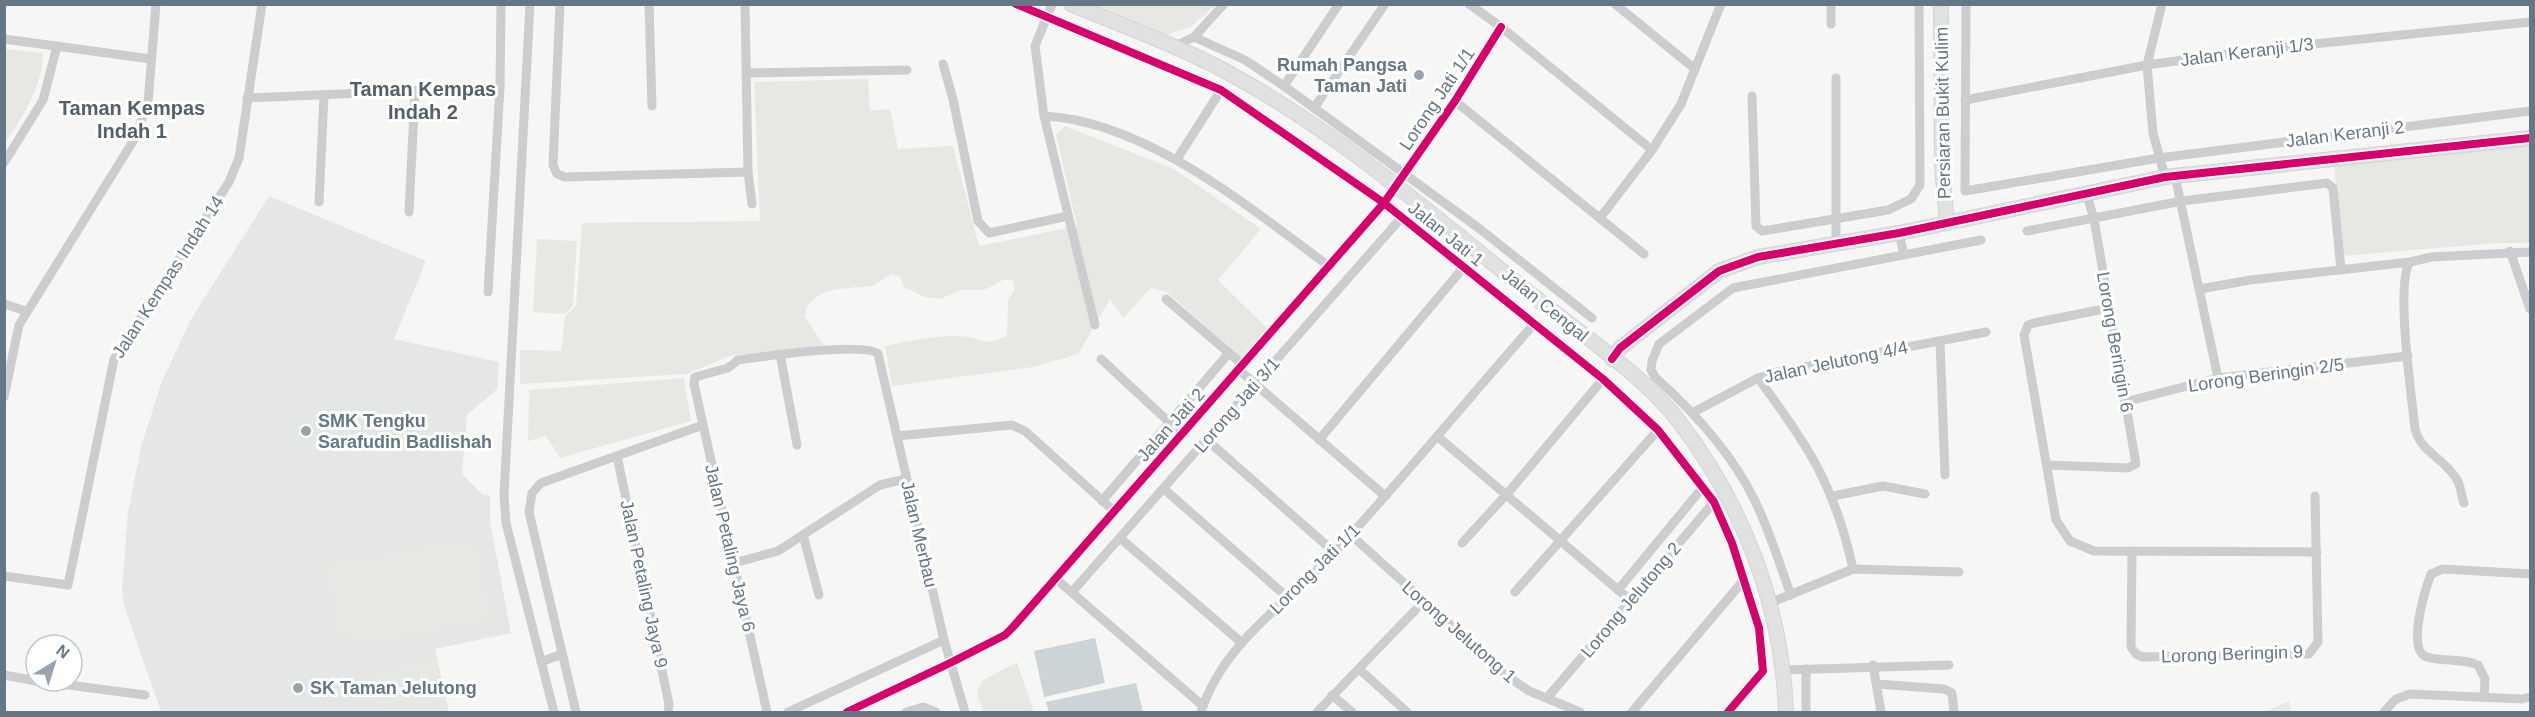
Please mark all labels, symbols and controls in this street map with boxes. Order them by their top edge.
street label: Persiaran Bukit Kulim [1931,27,1955,199]
street label: Jalan Keranji 1/3 [2179,34,2315,70]
street label: Lorong Jati 1/1 [1395,44,1479,154]
place label: Rumah Pangsa Taman Jati [1277,55,1408,96]
marker: Rumah Pangsa Taman Jati [1412,68,1426,82]
district label: Taman Kempas Indah 2 [350,78,496,123]
district label: Taman Kempas Indah 1 [59,97,205,142]
street label: Jalan Keranji 2 [2285,117,2405,151]
street label: Jalan Kempas Indah 14 [108,192,228,362]
street label: Jalan Jati 1 [1404,198,1488,270]
street label: Jalan Cengal [1498,264,1592,346]
street label: Lorong Beringin 6 [2093,270,2137,414]
street label: Jalan Jelutong 4/4 [1762,337,1910,387]
street label: Lorong Jati 3/1 [1190,353,1284,457]
street label: Lorong Beringin 2/5 [2187,354,2345,396]
street label: Jalan Jati 2 [1133,384,1209,466]
place label: SMK Tengku Sarafudin Badlishah [318,411,492,452]
marker: SMK Tengku Sarafudin Badlishah [299,424,313,438]
street label: Jalan Petaling Jaya 6 [701,462,759,634]
street label: Jalan Merbau [897,479,941,589]
street label: Jalan Petaling Jaya 9 [616,498,672,670]
street label: Lorong Jati 1/1 [1266,520,1364,618]
street label: Lorong Jelutong 2 [1577,538,1685,662]
street label: Lorong Jelutong 1 [1398,577,1520,687]
north arrow [24,633,84,693]
text: N [53,641,73,662]
street label: Lorong Beringin 9 [2161,642,2303,666]
place label: SK Taman Jelutong [310,678,477,698]
marker: SK Taman Jelutong [291,681,305,695]

